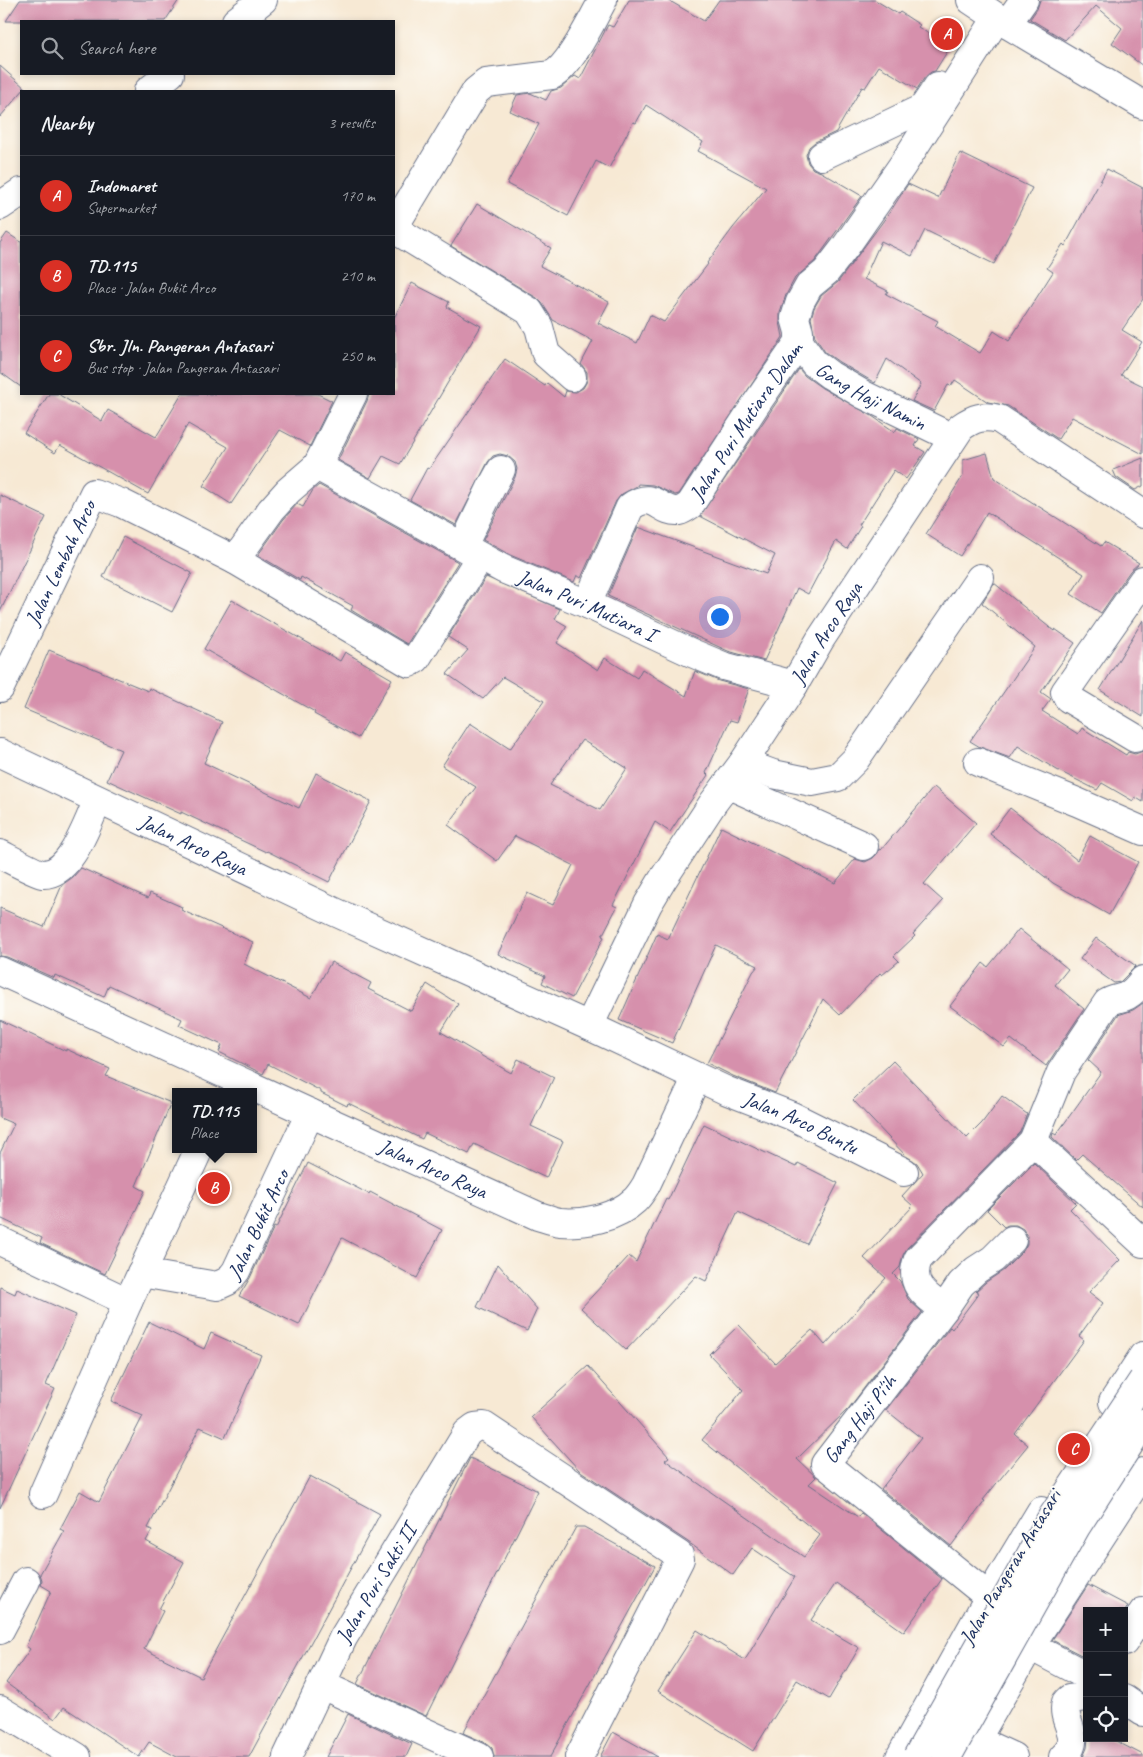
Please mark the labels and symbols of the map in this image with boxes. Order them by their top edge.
pin: A [931,15,963,53]
street label: Jalan Puri Mutiara Dalam [683,335,809,506]
street label: Gang Haji Namin [811,356,931,436]
street label: Jalan Lembah Arco [19,494,103,630]
street label: Jalan Puri Mutiara I [513,563,664,649]
street label: Jalan Arco Raya [784,576,869,690]
your location [707,604,733,630]
street label: Jalan Arco Raya [135,808,253,882]
street label: Jalan Arco Buntu [739,1085,863,1160]
street label: Jalan Arco Raya [374,1132,493,1205]
street label: Jalan Bukit Arco [221,1163,296,1285]
pin: B [198,1169,230,1207]
street label: Gang Haji Pi'ih [817,1368,903,1468]
pin: C [1058,1430,1090,1468]
street label: Jalan Pangeran Antasari [953,1482,1068,1650]
street label: Jalan Puri Sakti II [329,1515,424,1648]

